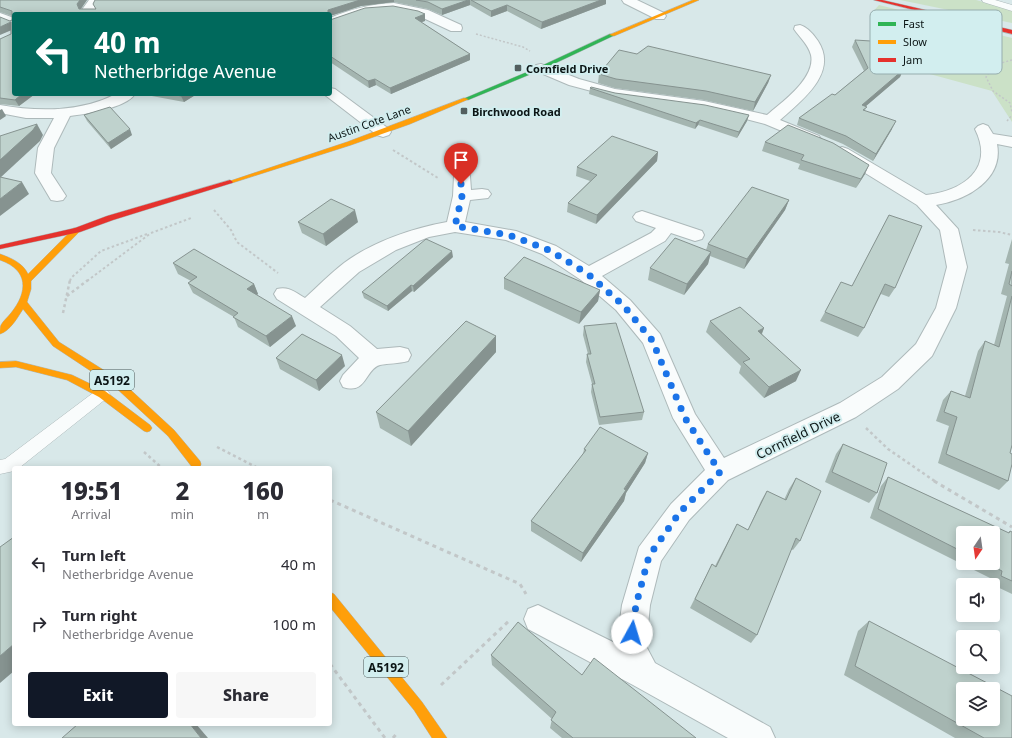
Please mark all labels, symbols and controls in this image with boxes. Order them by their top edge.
legend [870,10,1002,74]
text: Fast [903,16,924,31]
text: 40 m [94,23,161,61]
icon: left [28,28,80,80]
text: Slow [903,34,927,49]
text: Jam [902,52,922,67]
text: Netherbridge Avenue [94,59,276,83]
place label: Cornfield Drive [526,61,609,76]
marker: Cornfield Drive [513,63,523,73]
street label: Austin Cote Lane [325,101,413,145]
place label: Birchwood Road [472,104,561,119]
marker: Birchwood Road [459,106,469,116]
pin [444,143,478,184]
icon: arrive [450,149,472,171]
road number: A5192 [90,370,134,390]
street label: Cornfield Drive [753,407,843,463]
text: 19:51 [60,474,122,507]
text: 2 [175,474,189,507]
text: 160 [242,474,284,507]
text: Arrival [71,505,111,523]
text: min [171,505,194,523]
text: m [257,505,269,523]
north arrow [956,526,1000,570]
map controls [956,526,1000,726]
text: Turn left [62,545,126,565]
icon: left [28,553,50,575]
text: 40 m [281,554,316,574]
text: Netherbridge Avenue [62,565,194,583]
button: sound [956,578,1000,622]
text: Turn right [62,605,137,625]
position arrow [611,612,653,654]
icon: right [28,613,50,635]
text: 100 m [272,614,316,634]
text: Netherbridge Avenue [62,625,194,643]
button: search [956,630,1000,674]
road number: A5192 [364,657,408,677]
button: Exit [28,672,168,718]
button: Share [176,672,316,718]
button: layers [956,682,1000,726]

